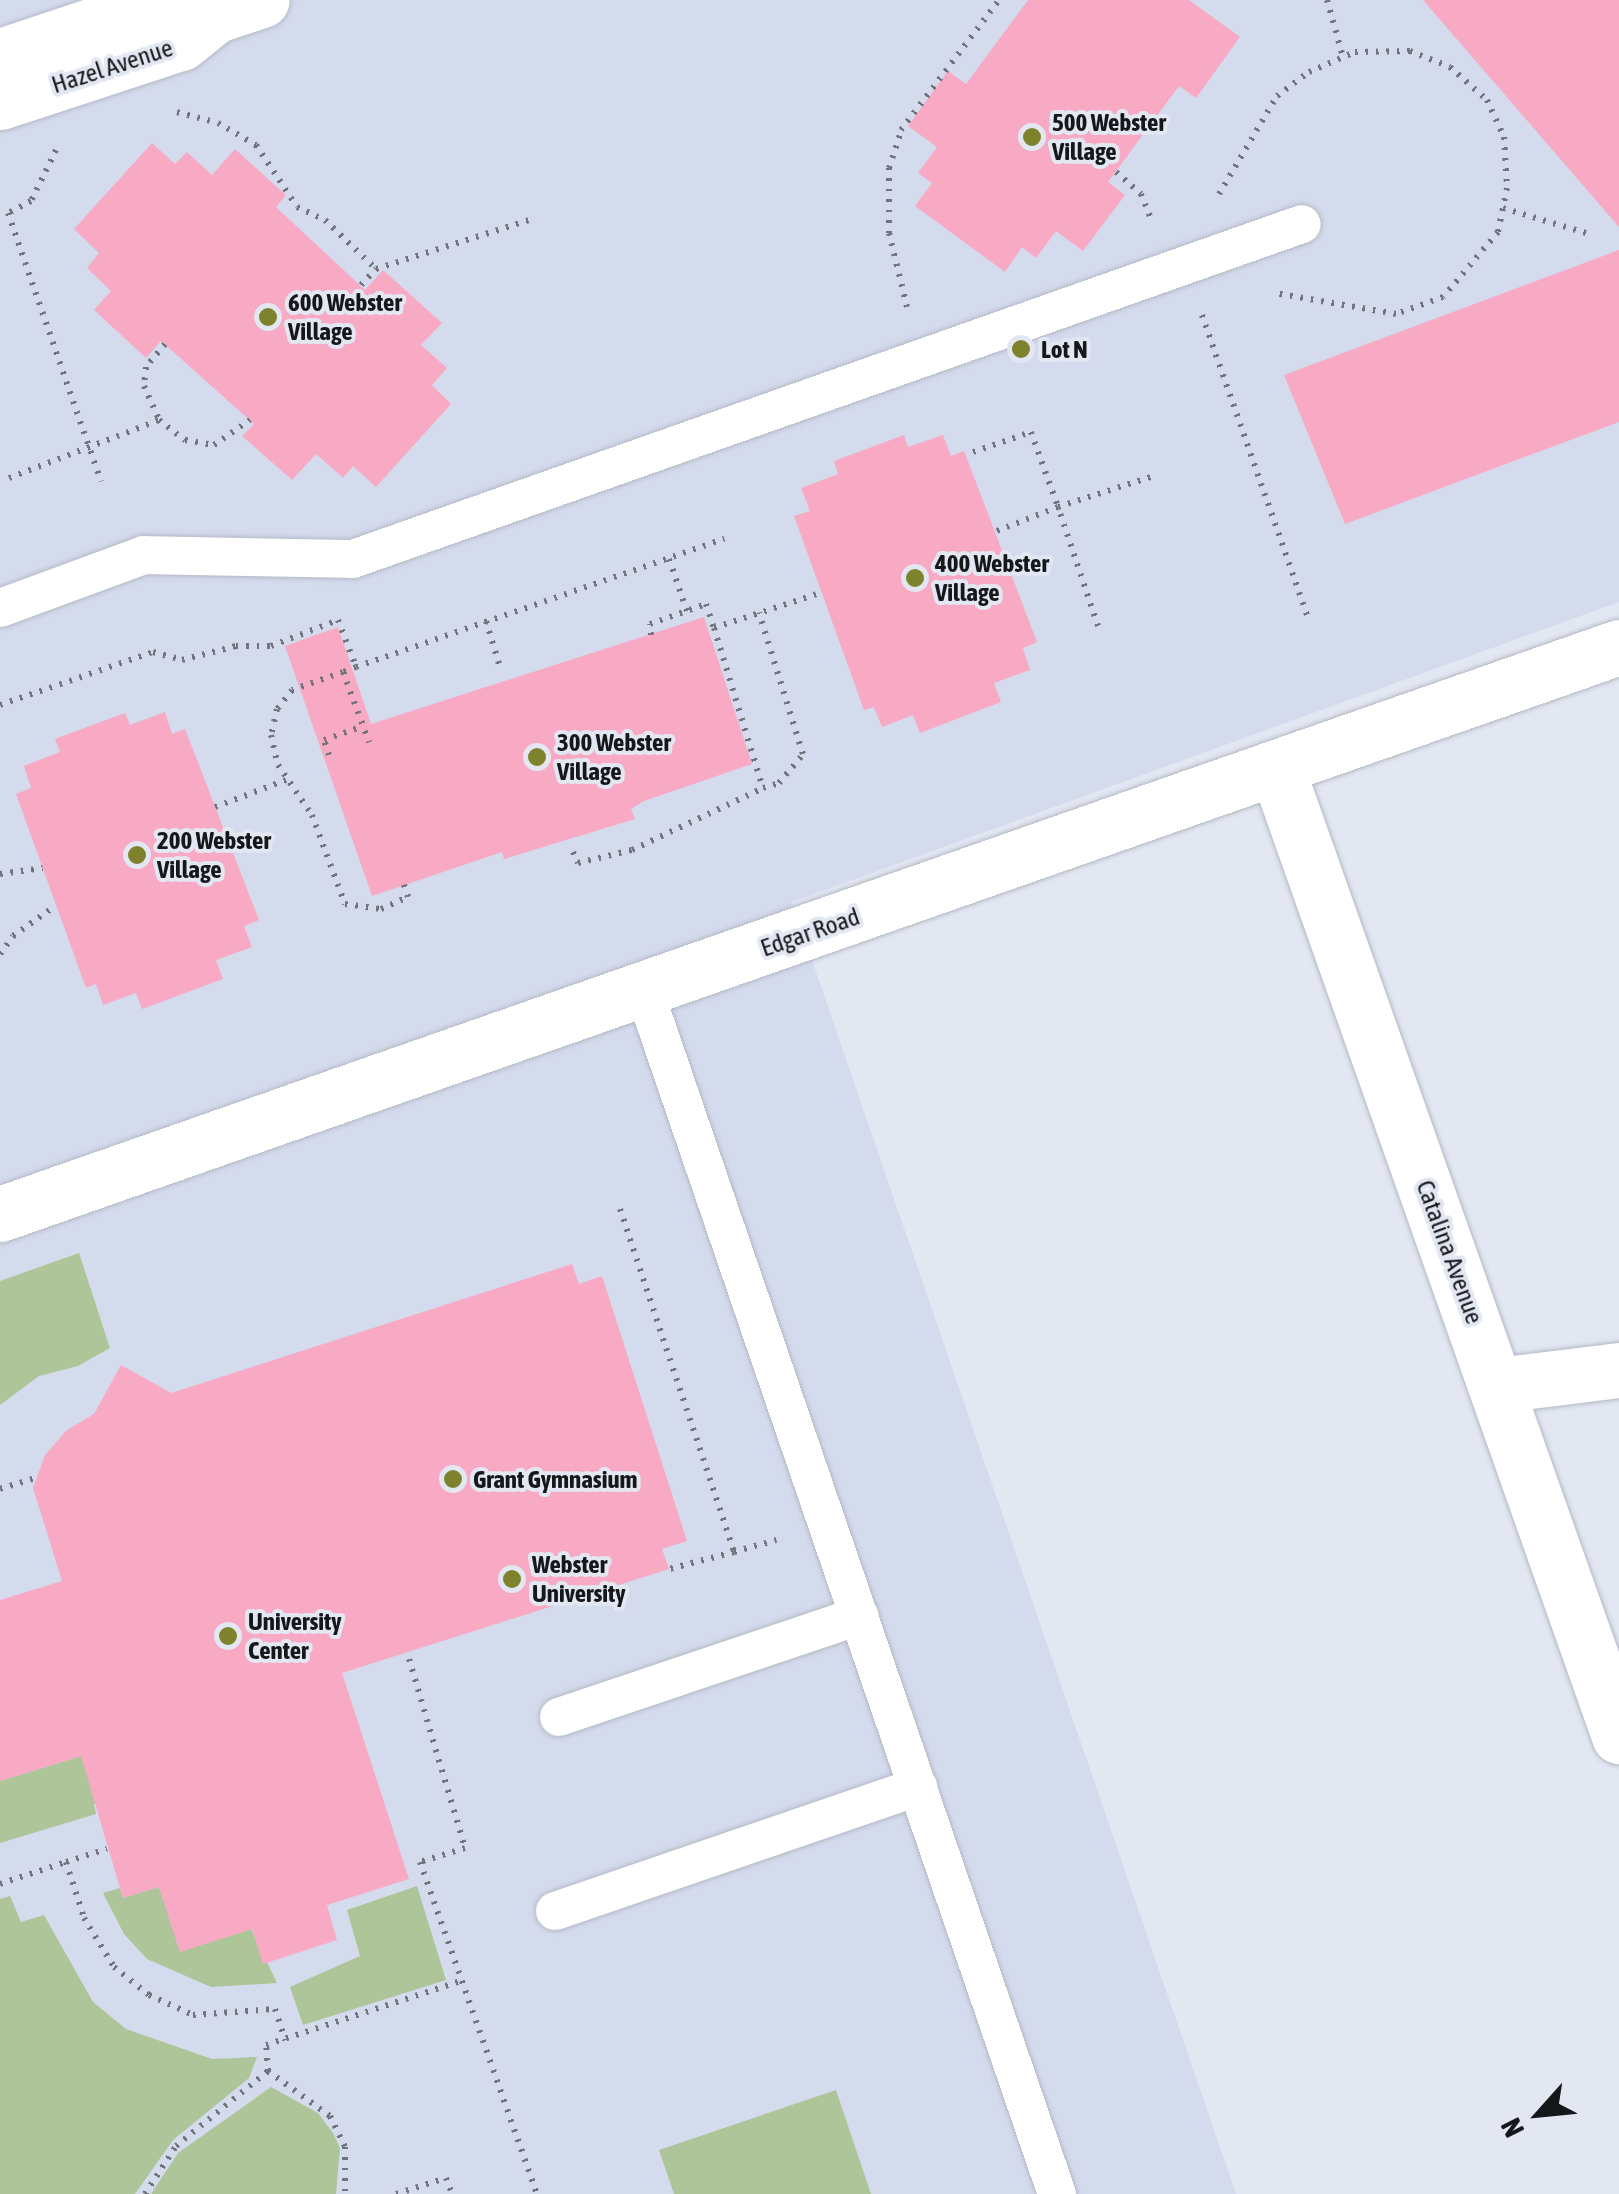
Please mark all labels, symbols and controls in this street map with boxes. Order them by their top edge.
street label: Hazel Avenue [48,32,176,100]
place label: 500 Webster Village [1052,108,1166,167]
marker: 500 Webster Village [1021,126,1043,148]
place label: 600 Webster Village [288,288,402,347]
marker: 600 Webster Village [257,306,279,328]
place label: Lot N [1041,334,1088,364]
marker: Lot N [1010,338,1032,360]
place label: 400 Webster Village [935,549,1049,608]
marker: 400 Webster Village [904,567,926,589]
place label: 300 Webster Village [557,728,671,787]
marker: 300 Webster Village [526,746,548,768]
place label: 200 Webster Village [157,826,271,885]
marker: 200 Webster Village [126,844,148,866]
street label: Edgar Road [756,901,864,963]
street label: Catalina Avenue [1410,1176,1490,1328]
place label: Grant Gymnasium [473,1464,637,1494]
marker: Grant Gymnasium [442,1468,464,1490]
place label: Webster University [532,1550,625,1609]
marker: Webster University [501,1568,523,1590]
place label: University Center [248,1607,341,1666]
marker: University Center [217,1625,239,1647]
north arrow [1489,2064,1589,2164]
text: N [1494,2113,1530,2142]

